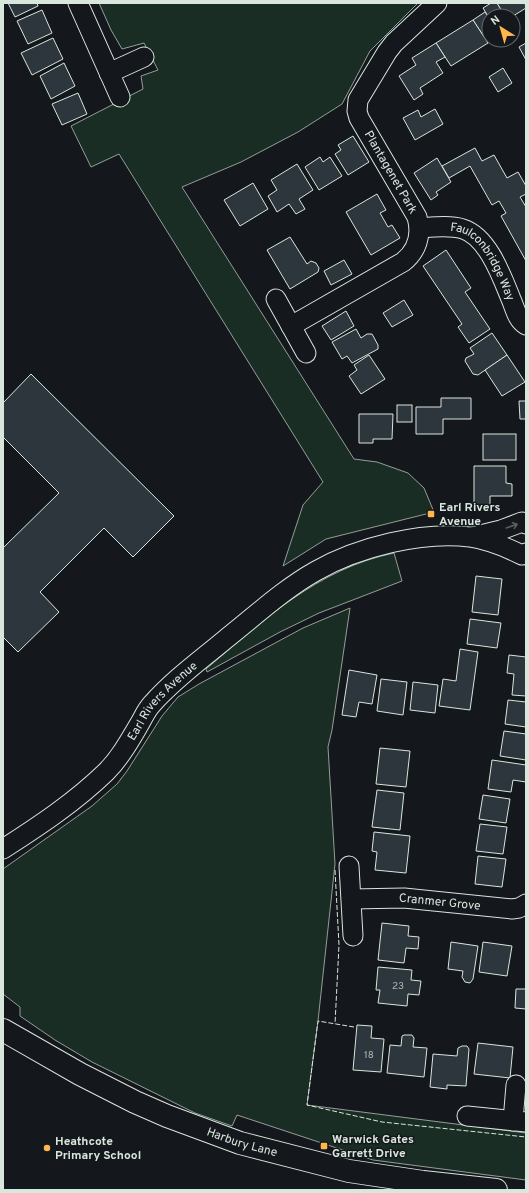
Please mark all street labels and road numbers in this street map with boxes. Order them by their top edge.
street label: Plantagenet Park [360,128,420,217]
street label: Faulconbridge Way [450,220,518,303]
street label: Earl Rivers Avenue [124,658,201,744]
street label: Cranmer Grove [399,891,481,915]
street label: Harbury Lane [204,1124,279,1161]

